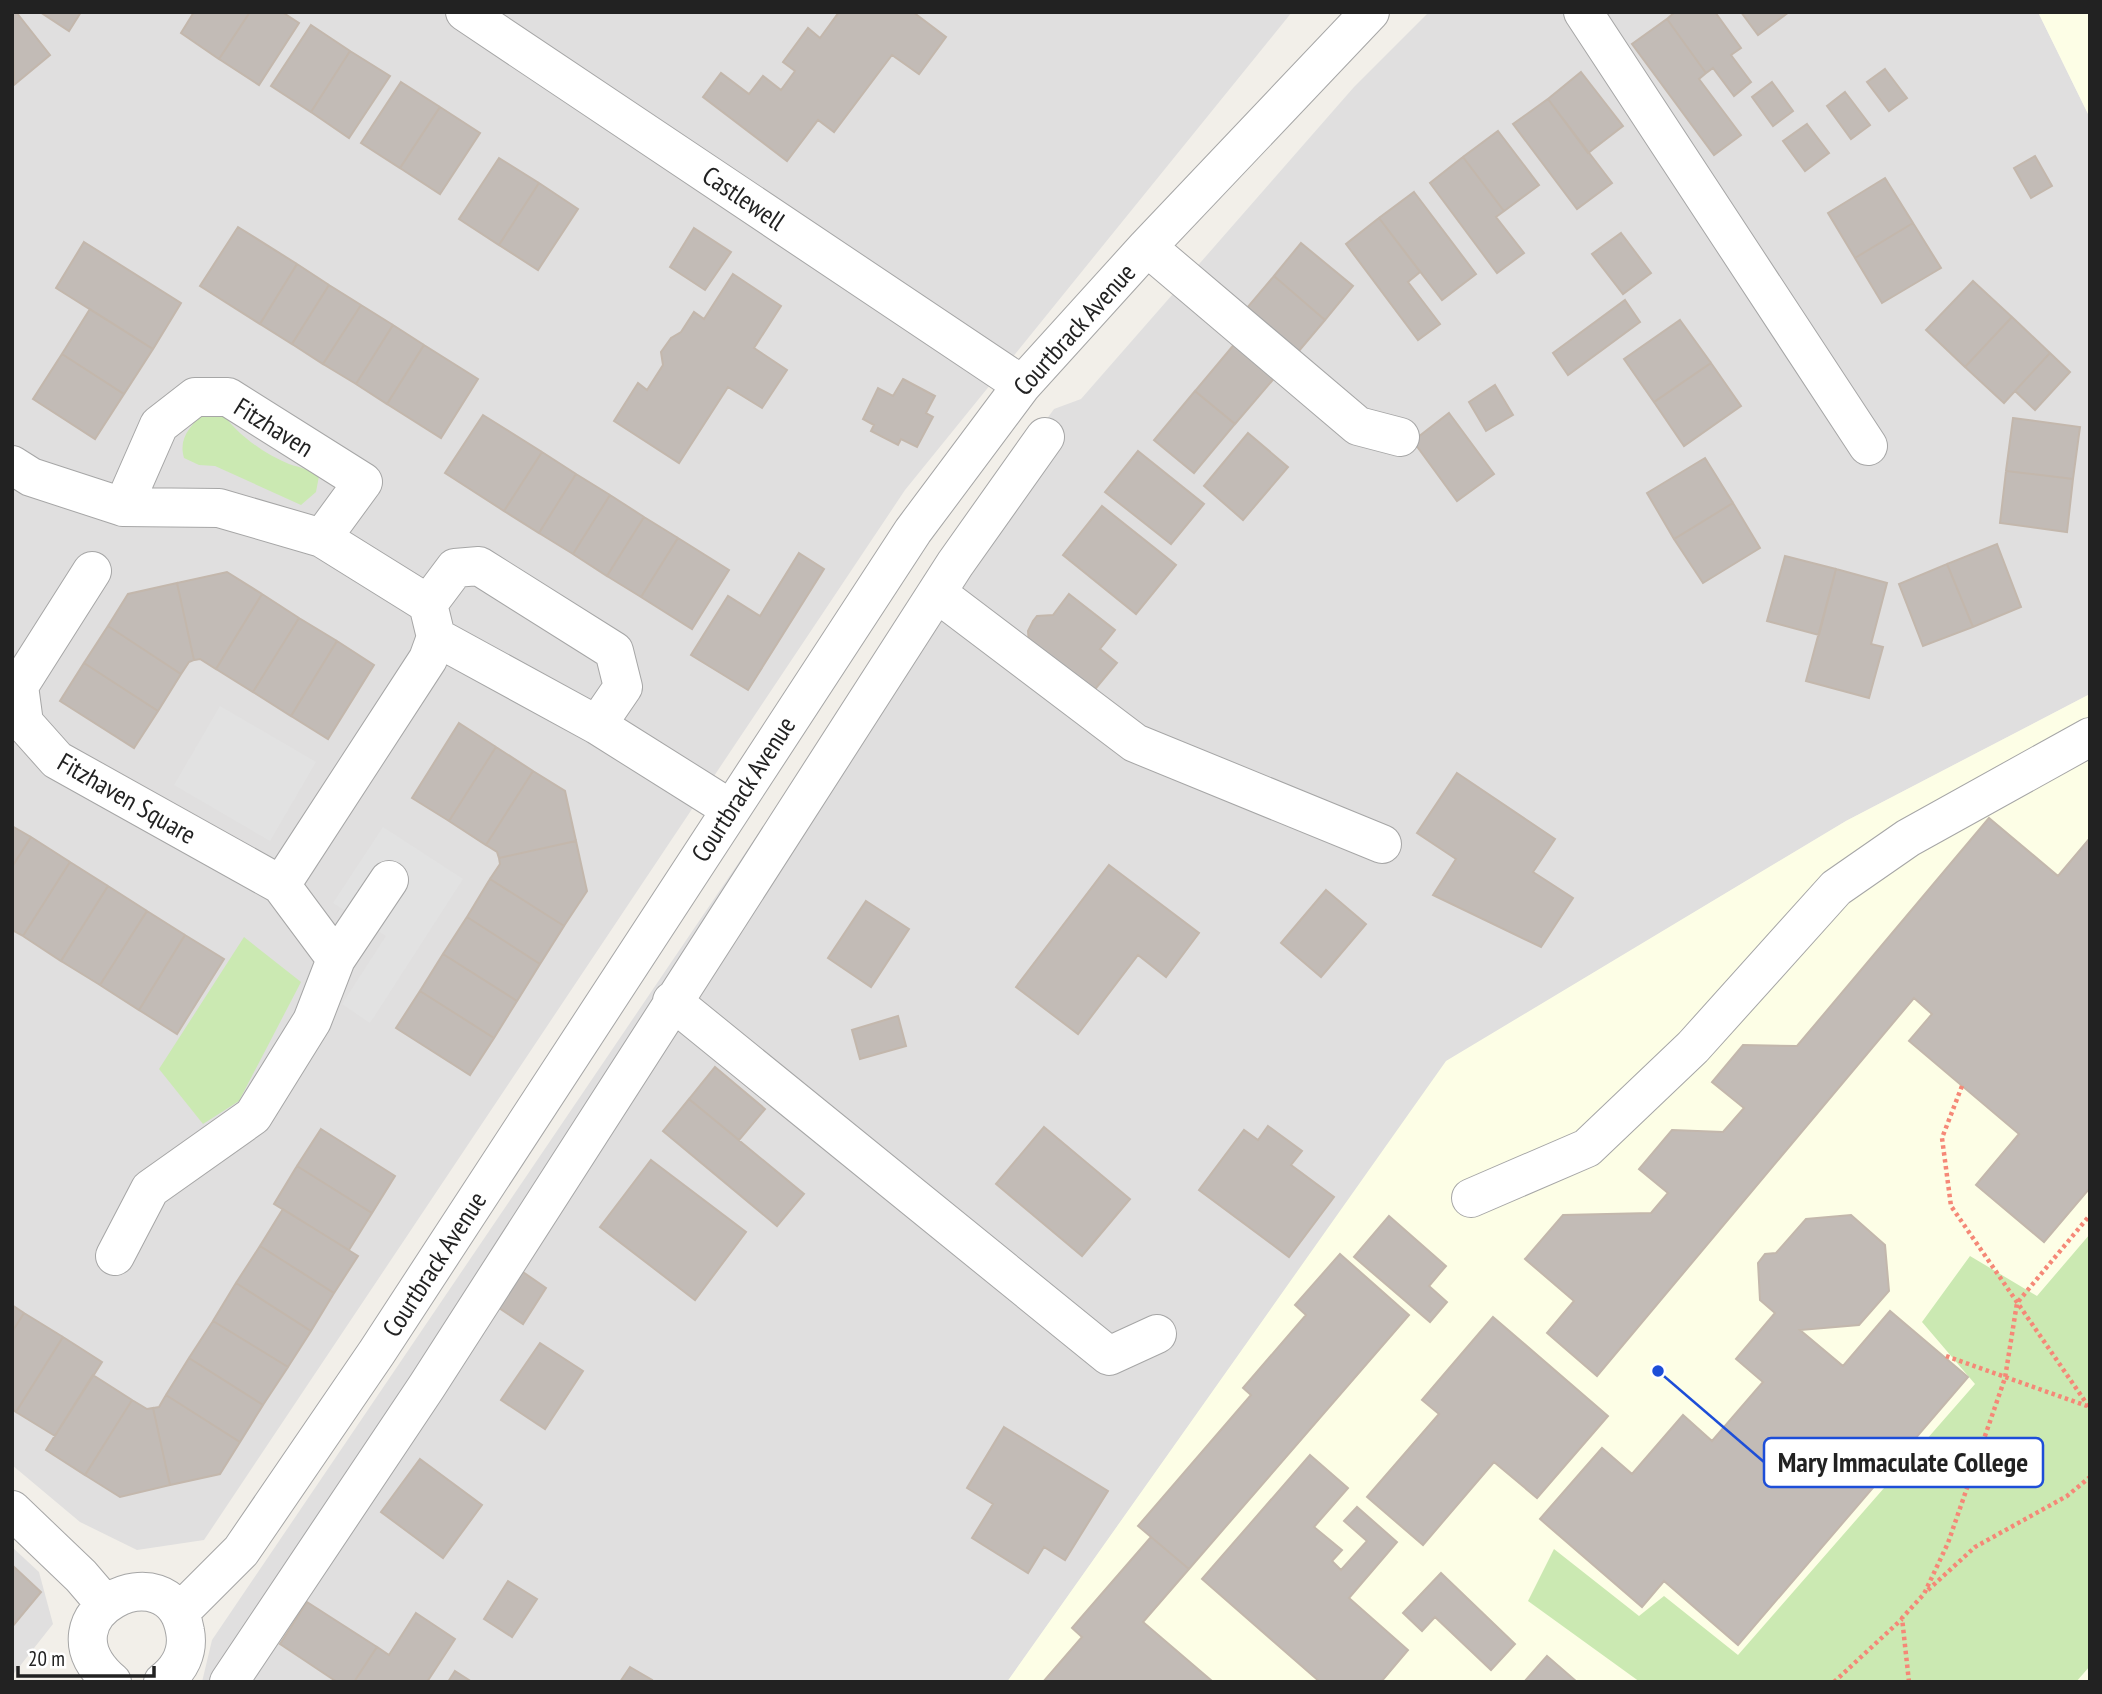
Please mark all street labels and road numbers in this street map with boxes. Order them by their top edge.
street label: Castlewell [696,158,792,238]
street label: Courtbrack Avenue [1006,256,1142,402]
street label: Fitzhaven [228,390,320,464]
street label: Courtbrack Avenue [684,710,802,868]
street label: Fitzhaven Square [52,745,202,851]
street label: Courtbrack Avenue [375,1185,493,1343]

